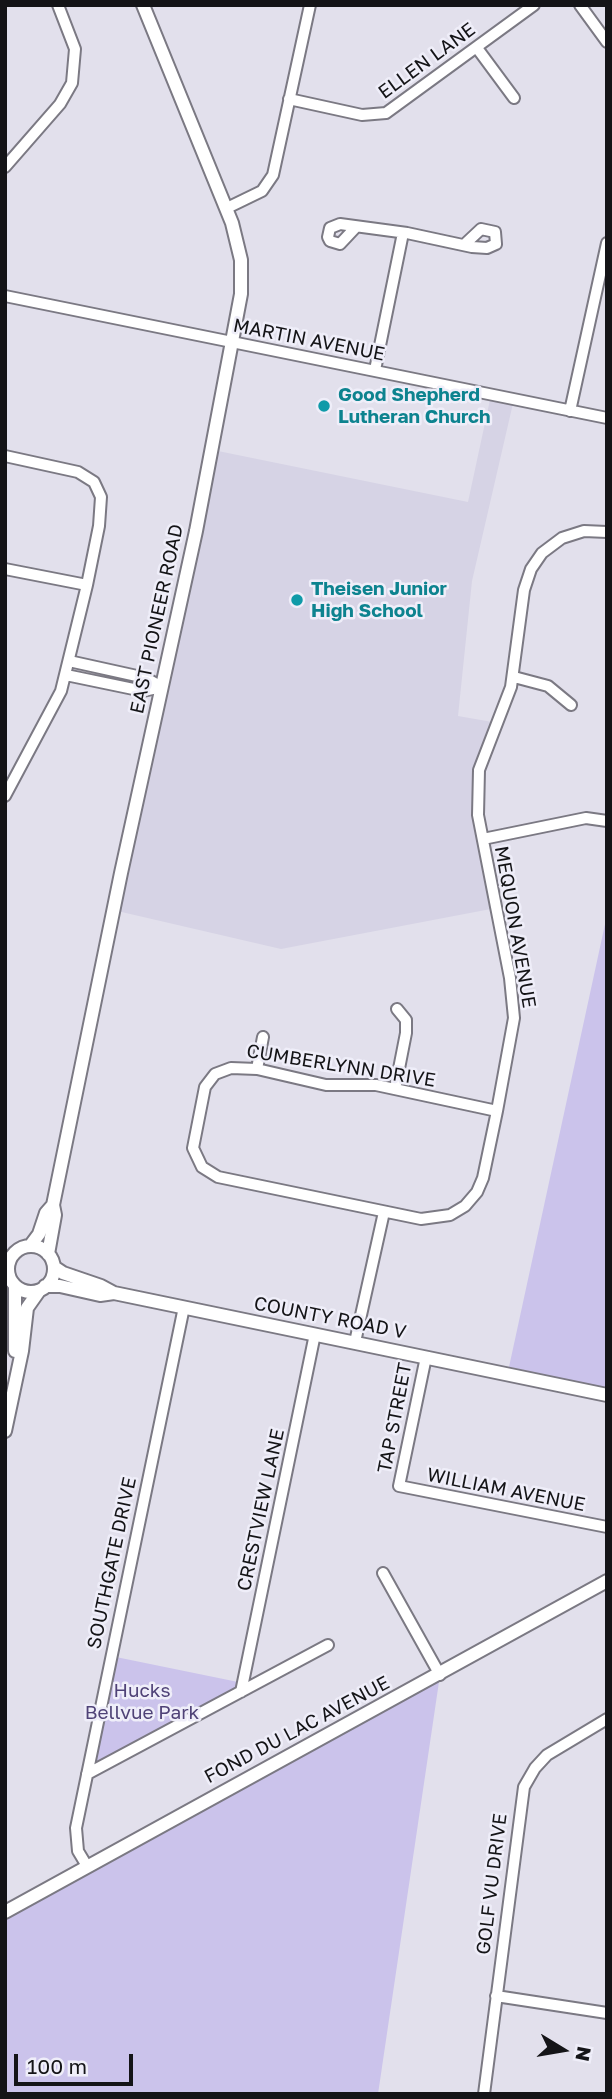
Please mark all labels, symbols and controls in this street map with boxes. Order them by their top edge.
street label: ELLEN LANE [374,18,480,104]
street label: MARTIN AVENUE [231,314,387,366]
place label: Good Shepherd Lutheran Church [338,384,490,428]
marker: Good Shepherd Lutheran Church [316,398,332,414]
street label: EAST PIONEER ROAD [126,522,188,716]
place label: Theisen Junior High School [311,578,447,622]
marker: Theisen Junior High School [289,592,305,608]
street label: MEQUON AVENUE [490,844,540,1010]
street label: CUMBERLYNN DRIVE [245,1040,437,1092]
street label: COUNTY ROAD V [252,1292,408,1344]
street label: TAP STREET [373,1361,417,1475]
street label: CRESTVIEW LANE [233,1427,289,1593]
street label: WILLIAM AVENUE [425,1463,587,1517]
street label: SOUTHGATE DRIVE [83,1475,141,1651]
street label: FOND DU LAC AVENUE [201,1671,393,1789]
park label: Hucks Bellvue Park [85,1680,199,1724]
street label: GOLF VU DRIVE [472,1812,512,1956]
north arrow [528,2015,598,2085]
scale bar [18,2039,136,2084]
text: N [571,2045,597,2063]
text: 100 m [27,2053,87,2079]

